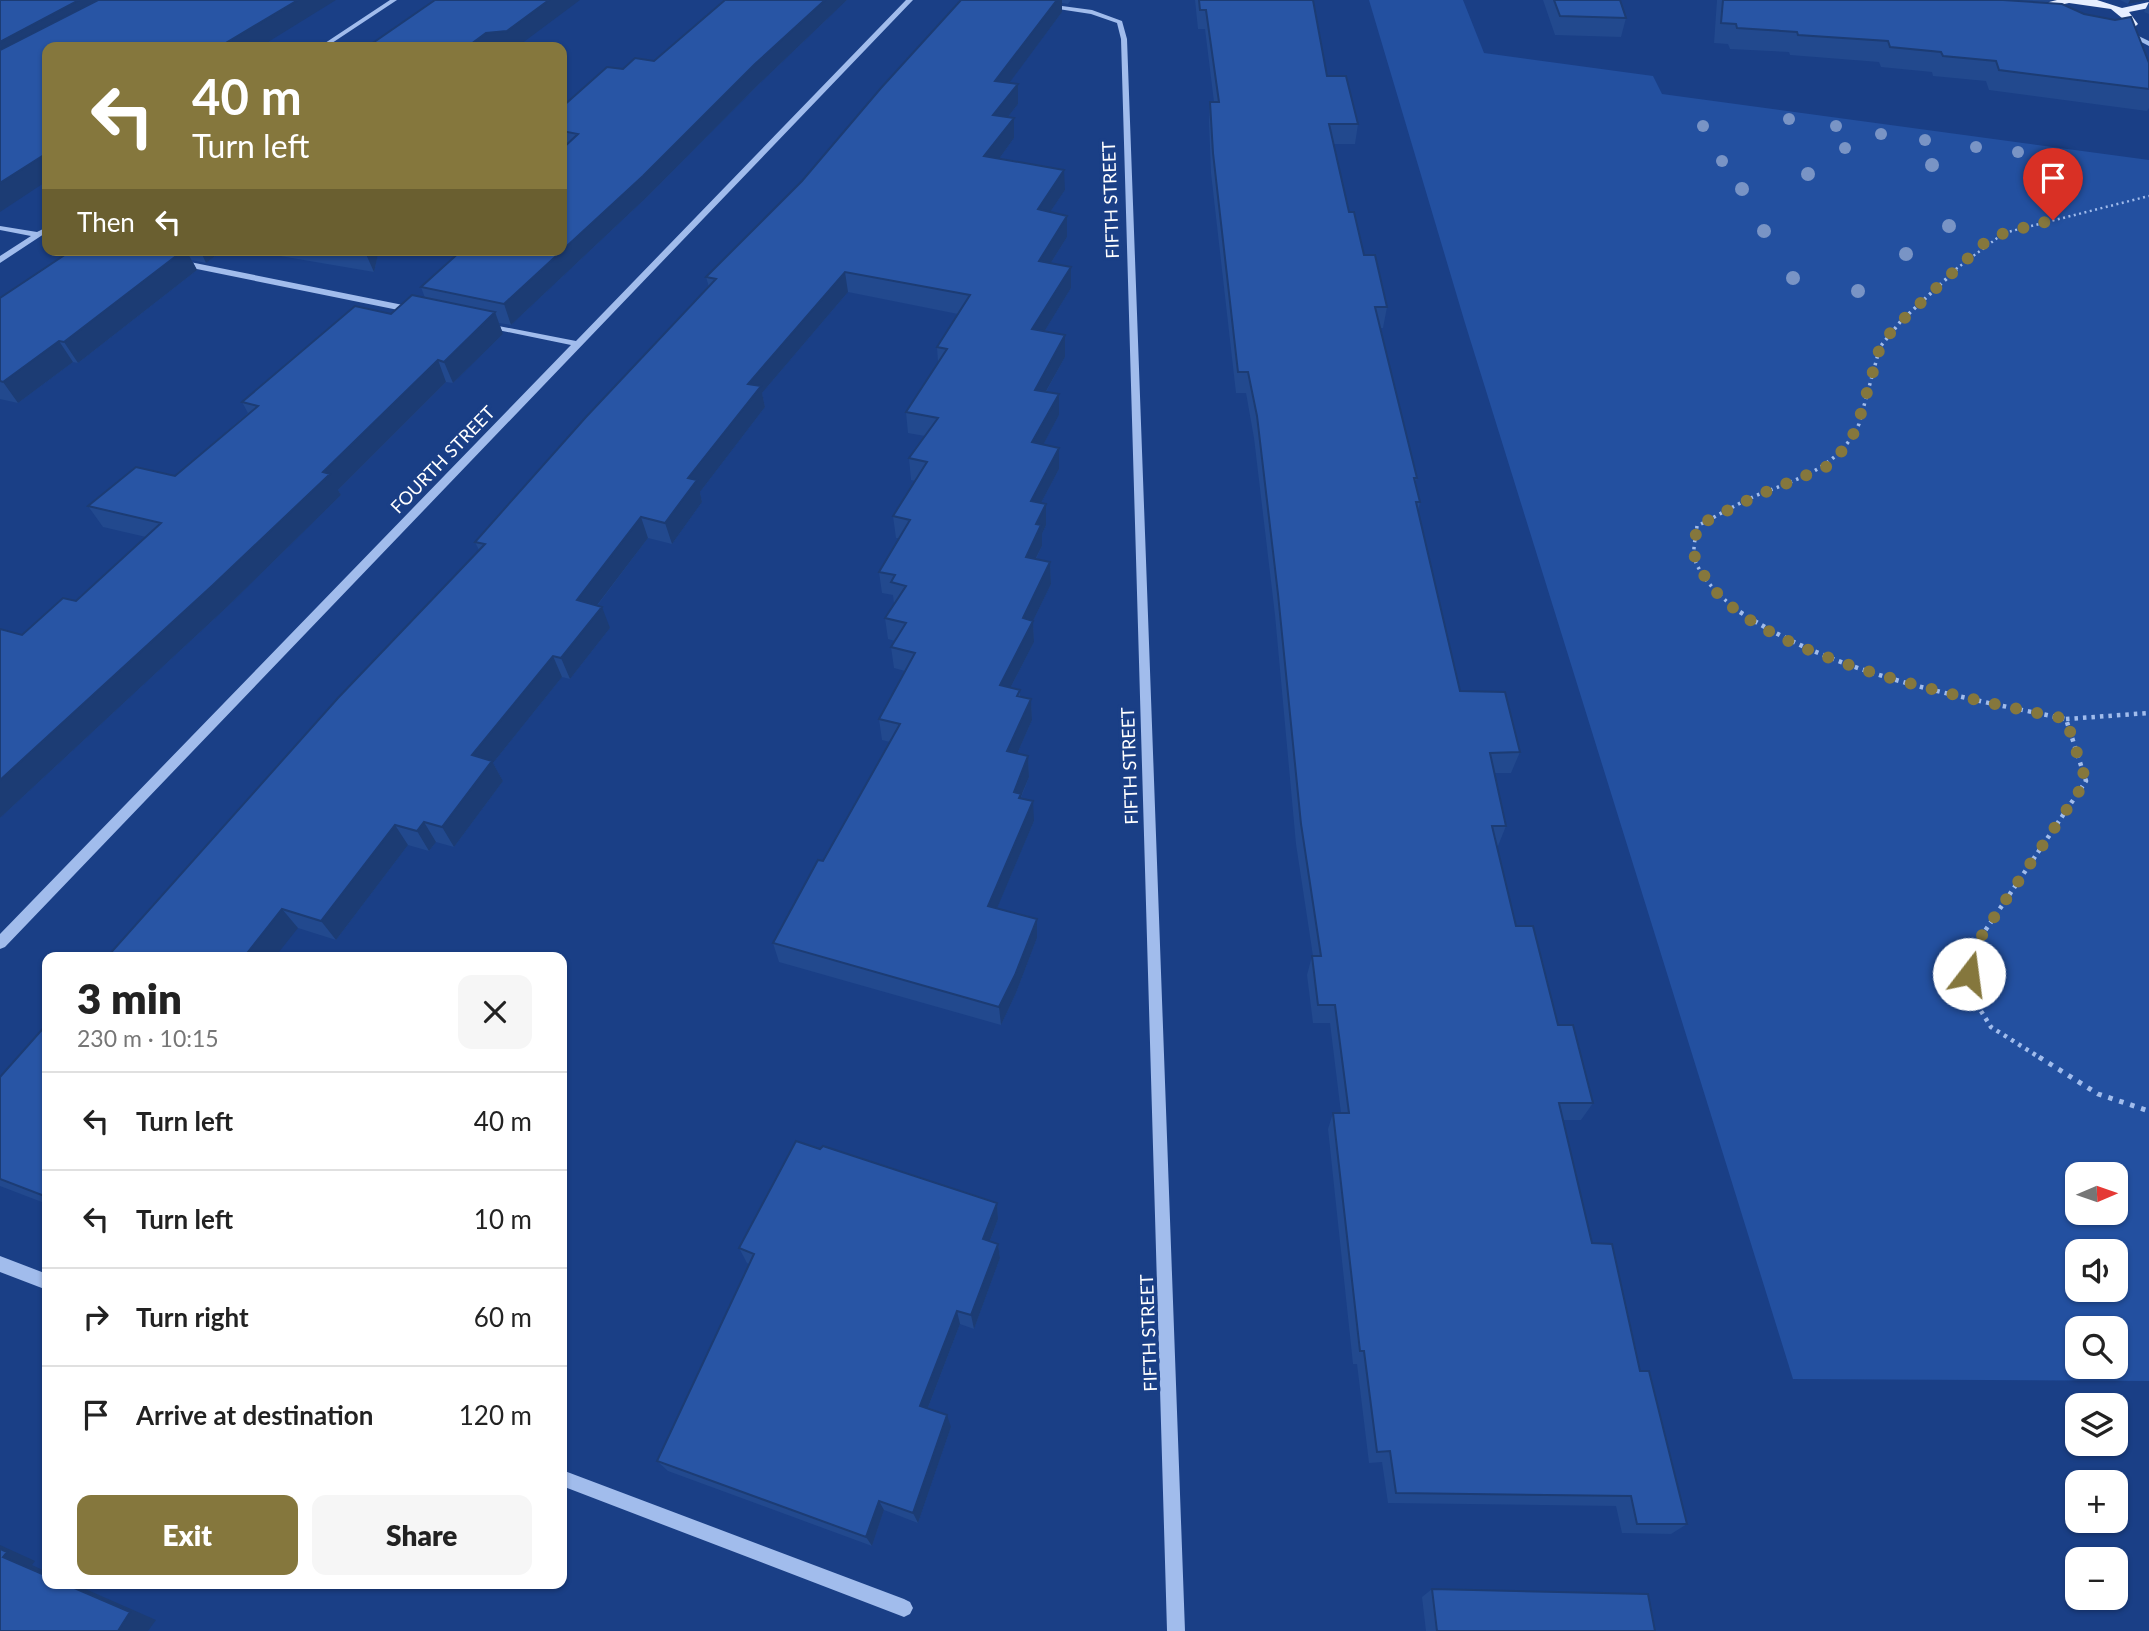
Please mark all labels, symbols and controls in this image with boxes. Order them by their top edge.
text: 40 m [192,67,302,125]
icon: left [77,70,168,161]
text: Turn left [192,126,309,165]
street label: FIFTH STREET [1097,141,1123,259]
pin [2023,148,2083,220]
icon: arrive [2034,159,2072,197]
icon: left [149,203,187,241]
text: Then [77,206,135,238]
street label: FOURTH STREET [386,401,499,518]
street label: FIFTH STREET [1116,707,1142,825]
position arrow [1932,937,2006,1011]
text: 3 min [77,973,182,1023]
button: close [458,975,532,1049]
text: 230 m · 10:15 [77,1024,219,1052]
icon: left [77,1102,115,1140]
text: Turn left [136,1105,233,1137]
text: 40 m [474,1105,532,1137]
north arrow [2065,1162,2128,1225]
map controls [2065,1162,2128,1610]
icon: left [77,1200,115,1238]
text: Turn left [136,1203,233,1235]
text: 10 m [474,1203,532,1235]
button: sound [2065,1239,2128,1302]
street label: FIFTH STREET [1135,1274,1161,1392]
icon: right [77,1298,115,1336]
text: Turn right [136,1301,249,1333]
text: 60 m [474,1301,532,1333]
button: search [2065,1316,2128,1379]
button: layers [2065,1393,2128,1456]
icon: arrive [77,1396,115,1434]
text: Arrive at destination [136,1399,373,1431]
text: 120 m [459,1399,532,1431]
button: + [2065,1470,2128,1533]
button: Exit [77,1495,298,1575]
button: Share [312,1495,532,1575]
button: − [2065,1547,2128,1610]

